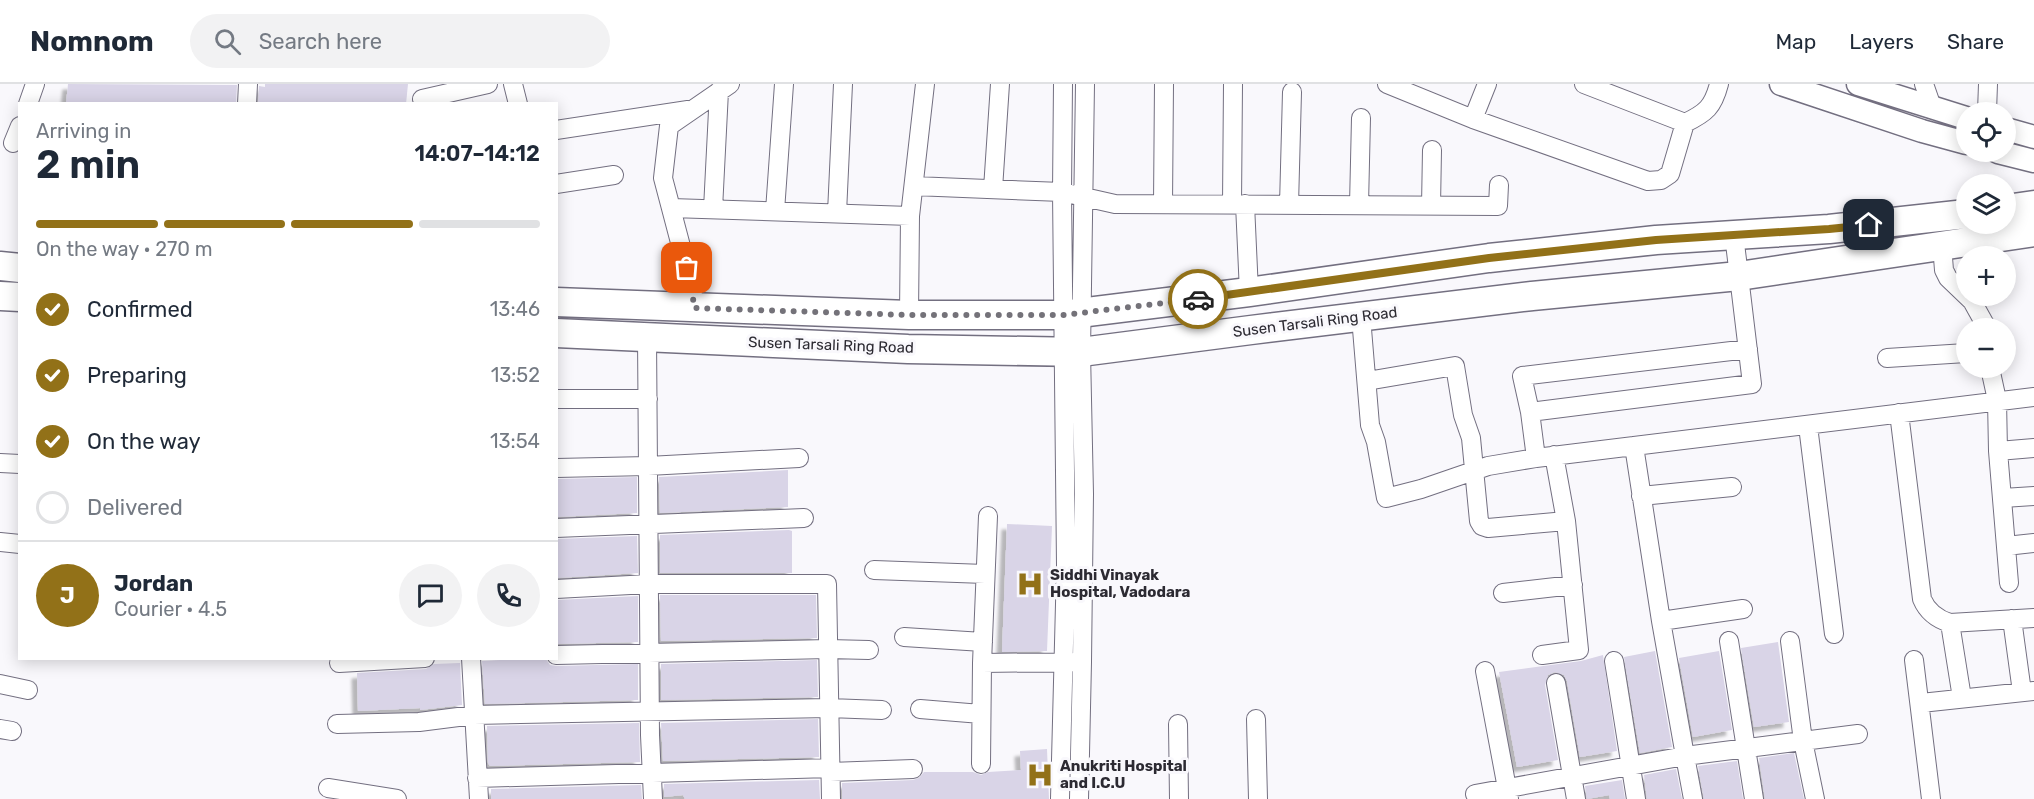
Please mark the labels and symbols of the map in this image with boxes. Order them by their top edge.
pin [1843,199,1894,250]
pin [661,242,712,293]
courier [1168,269,1228,329]
street label: Susen Tarsali Ring Road [1232,303,1398,341]
street label: Susen Tarsali Ring Road [748,333,914,357]
place label: Siddhi Vinayak Hospital, Vadodara [1050,566,1190,601]
hospital icon: Siddhi Vinayak Hospital, Vadodara [1015,569,1045,599]
place label: Anukriti Hospital and I.C.U [1060,757,1187,792]
hospital icon: Anukriti Hospital and I.C.U [1025,760,1055,790]

